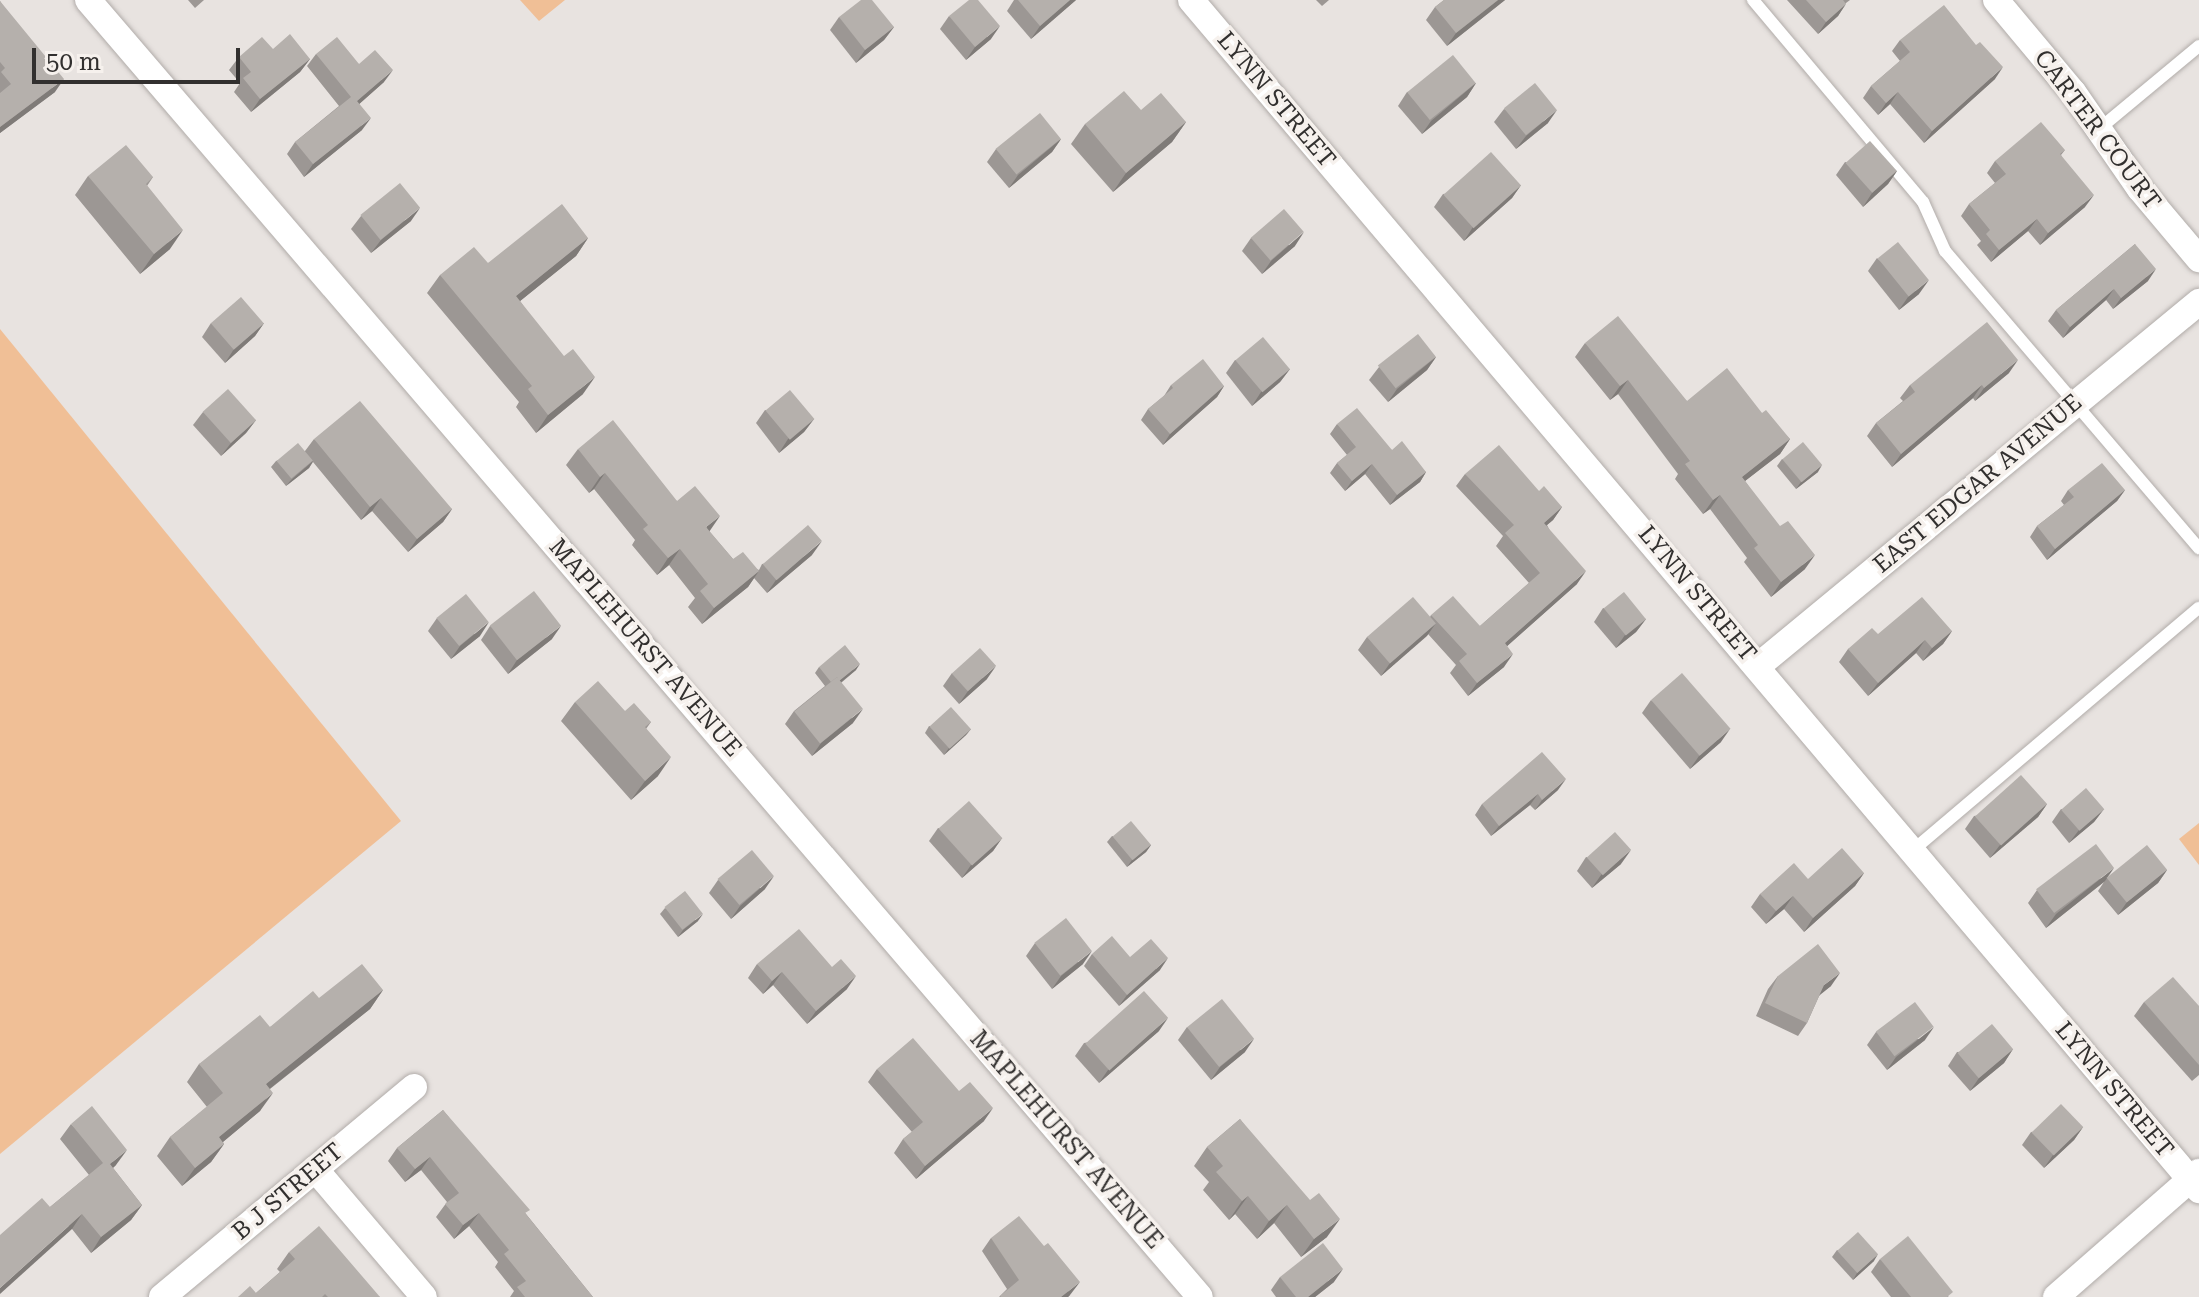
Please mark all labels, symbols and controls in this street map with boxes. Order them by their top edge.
street label: LYNN STREET [1211,26,1341,174]
scale bar [36,32,244,82]
street label: CARTER COURT [2028,45,2166,215]
text: 50 m [46,48,101,76]
street label: EAST EDGAR AVENUE [1868,388,2088,580]
street label: LYNN STREET [1632,520,1762,668]
street label: MAPLEHURST AVENUE [542,533,748,763]
street label: LYNN STREET [2049,1016,2179,1164]
street label: MAPLEHURST AVENUE [963,1025,1169,1255]
street label: B J STREET [227,1137,349,1247]

